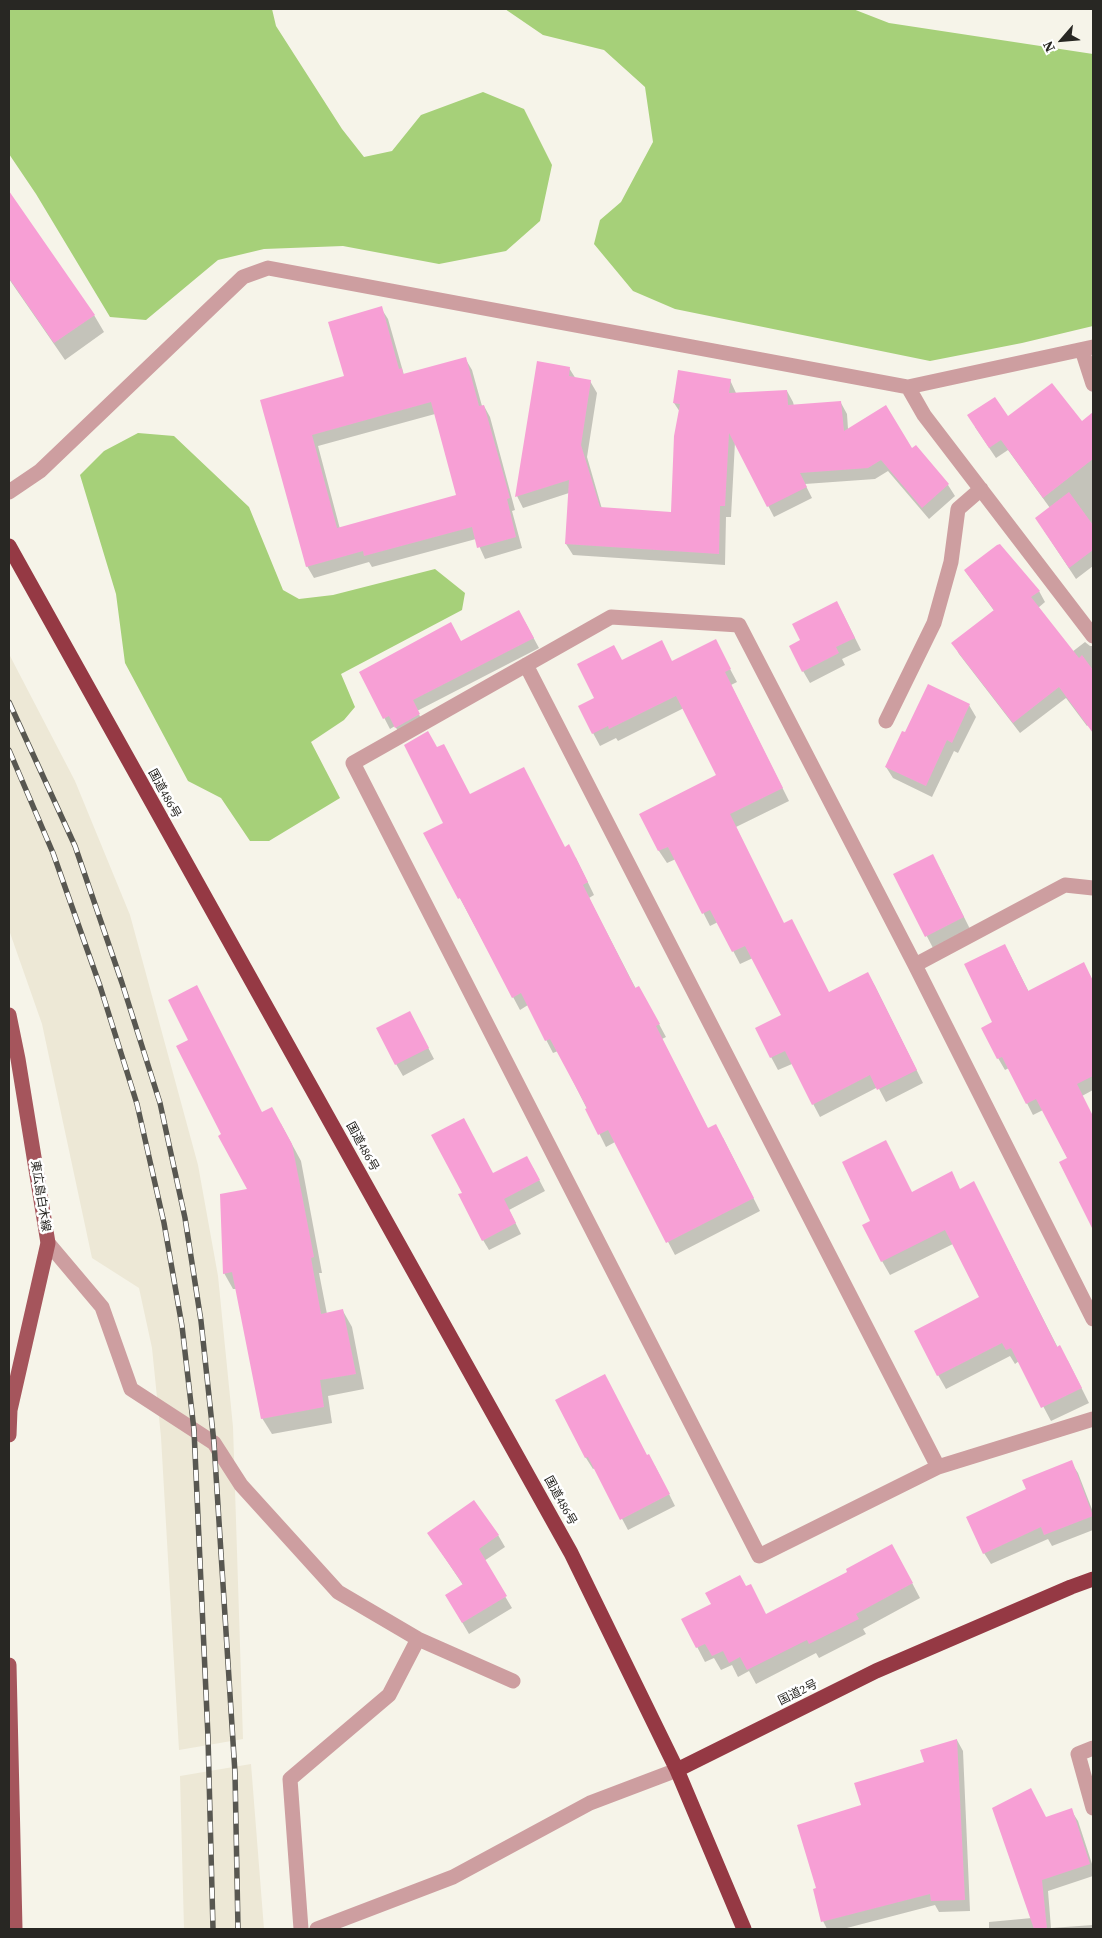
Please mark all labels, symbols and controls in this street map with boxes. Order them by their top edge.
north arrow [1037,15,1087,65]
text: N [1037,38,1060,56]
street label: 国道486号 [145,767,183,821]
street label: 国道486号 [343,1120,381,1174]
street label: 東広島白木線 [27,1159,53,1233]
street label: 国道486号 [541,1474,579,1528]
street label: 国道2号 [776,1677,820,1709]

